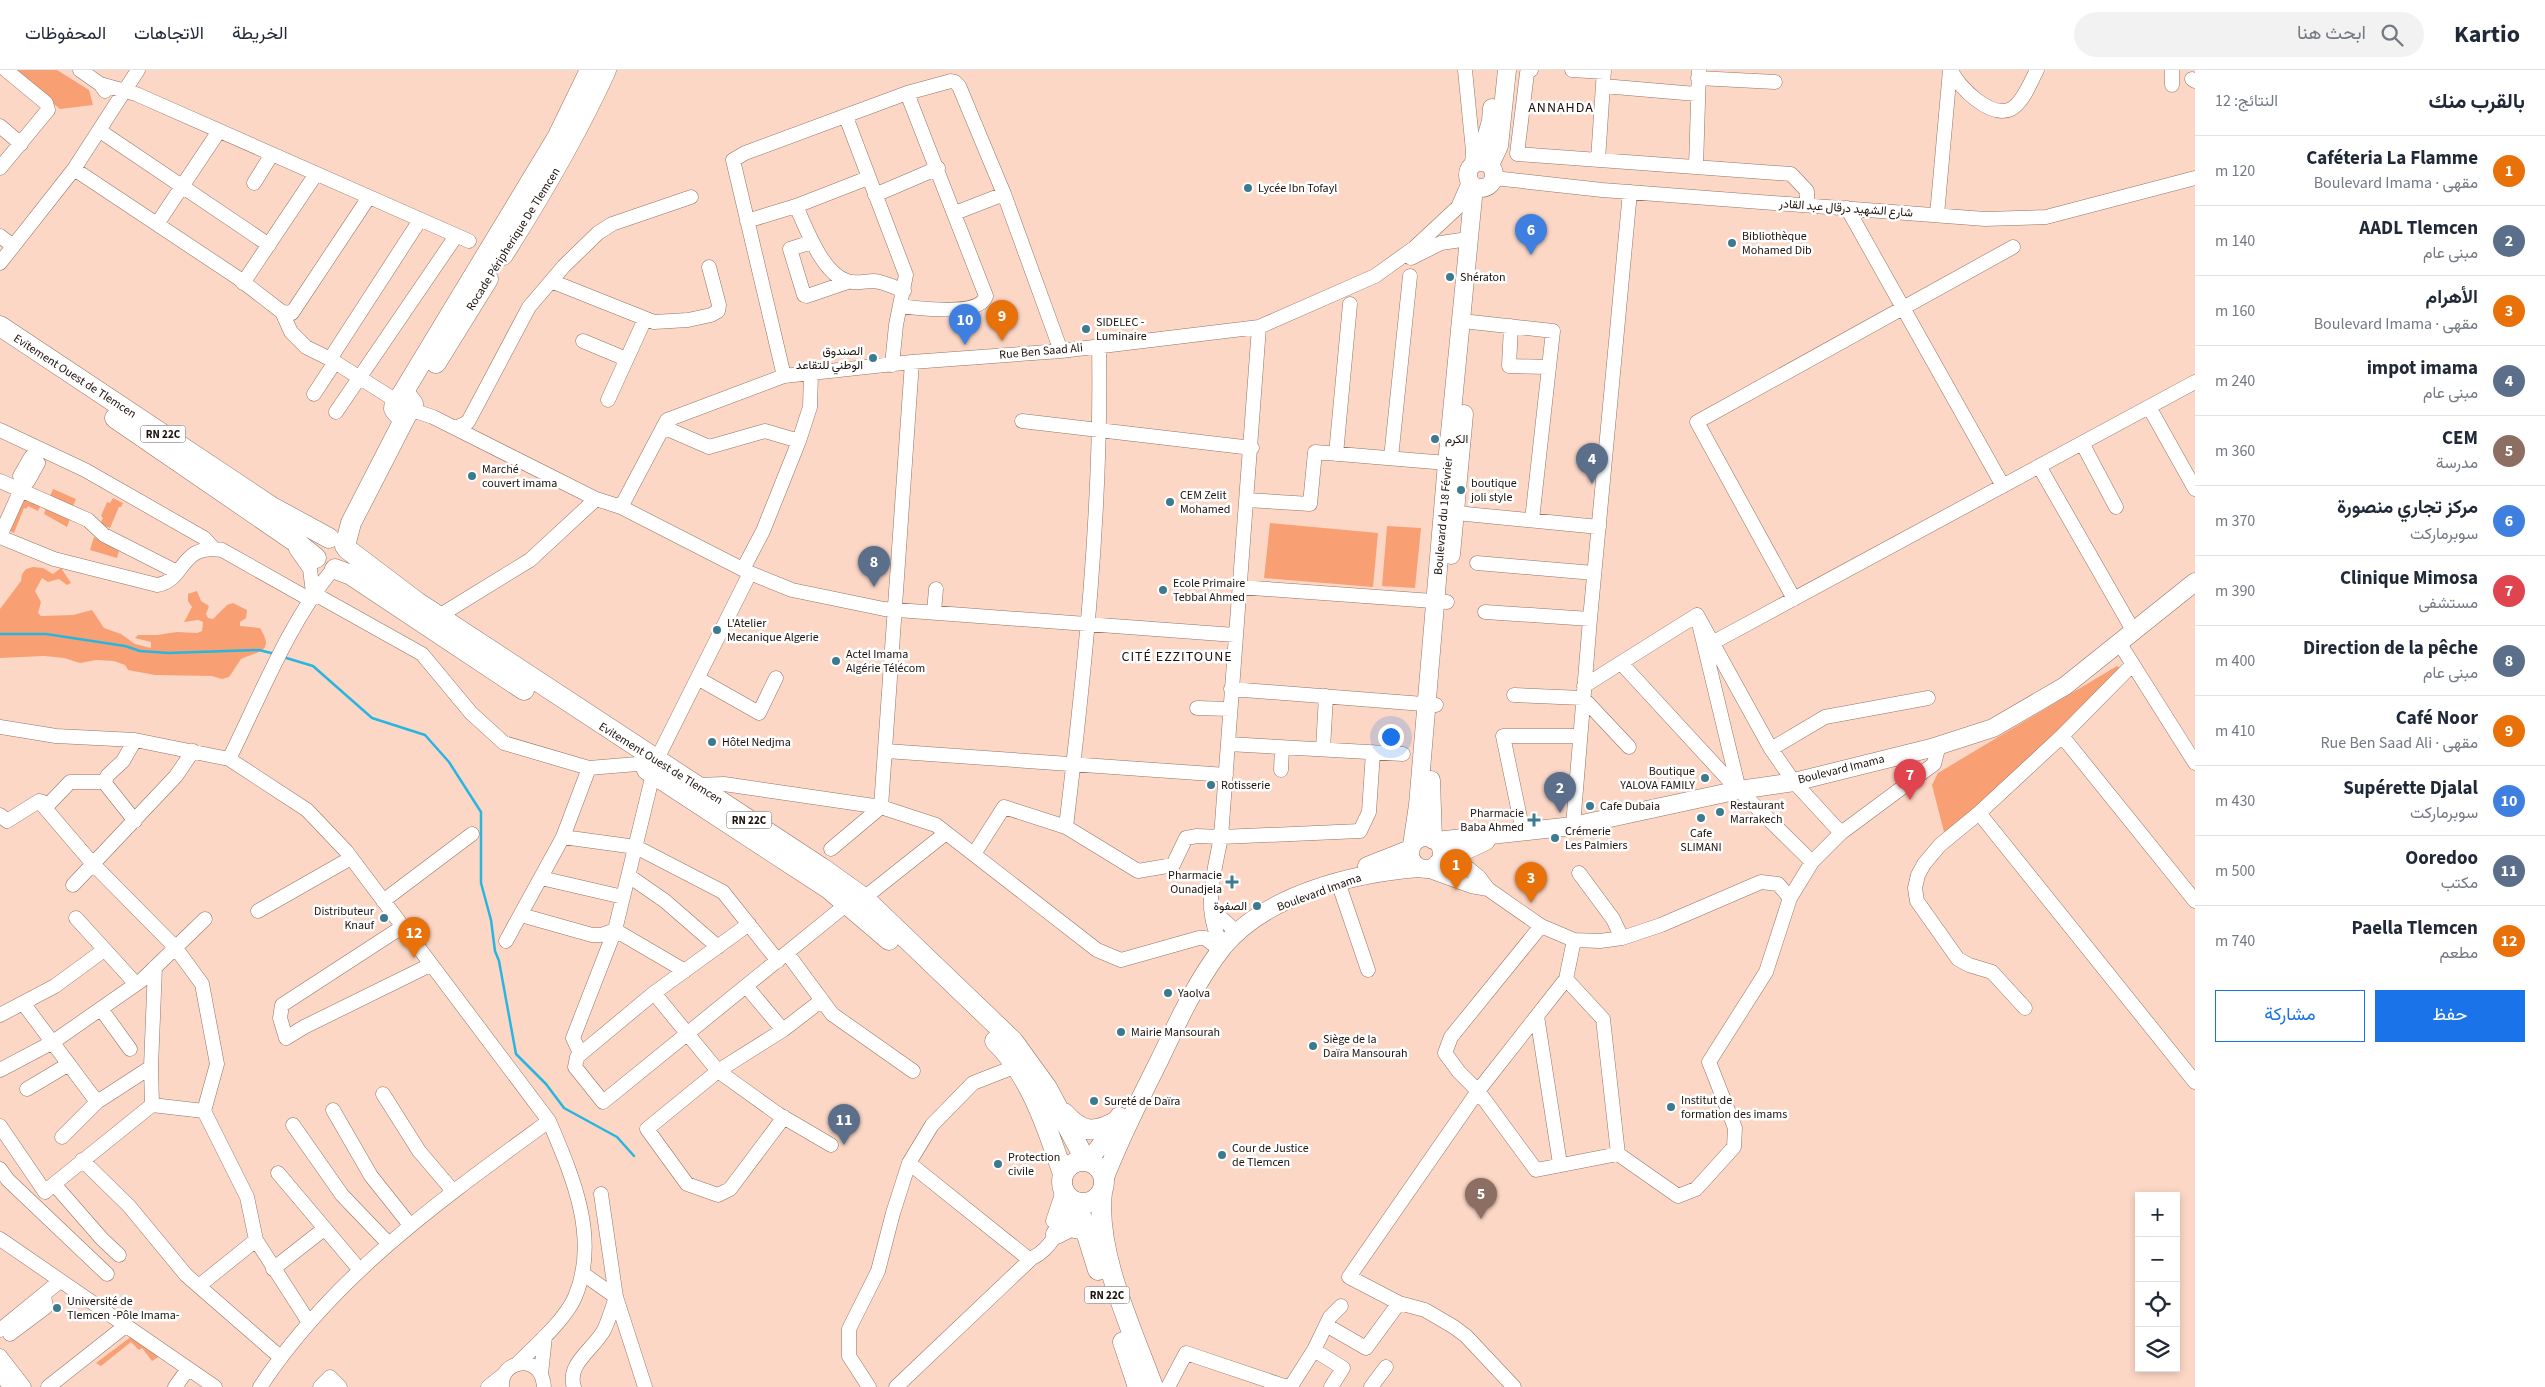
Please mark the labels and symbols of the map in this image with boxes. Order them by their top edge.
district label: ANNAHDA [1528,98,1594,118]
street label: Rocade Péripherique De Tlemcen [462,164,565,314]
place label: Lycée Ibn Tofayl [1258,180,1337,197]
marker: Lycée Ibn Tofayl [1242,182,1254,194]
street label: شارع الشهيد درقال عبد القادر [1777,195,1913,222]
pin: 6 [1515,214,1547,255]
place label: Bibliothèque Mohamed Dib [1742,228,1812,259]
marker: Bibliothèque Mohamed Dib [1726,237,1738,249]
place label: Shératon [1460,269,1506,286]
marker: Shératon [1444,271,1456,283]
pin: 9 [986,300,1018,341]
pin: 10 [949,304,981,345]
place label: SIDELEC - Luminaire [1096,314,1147,345]
marker: SIDELEC - Luminaire [1080,323,1092,335]
street label: Evitement Ouest de Tlemcen [10,330,139,423]
street label: Rue Ben Saad Ali [999,339,1084,364]
place label: الصندوق الوطني للتقاعد [796,343,863,375]
marker: الصندوق الوطني للتقاعد [867,352,879,364]
road number: RN 22C [140,426,186,442]
place label: الكرم [1445,431,1468,448]
marker: الكرم [1429,433,1441,445]
pin: 4 [1576,443,1608,484]
street label: Boulevard du 18 Février [1430,456,1457,576]
place label: Marché couvert imama [482,461,557,492]
marker: Marché couvert imama [466,470,478,482]
place label: boutique joli style [1470,475,1517,506]
marker: boutique joli style [1455,484,1467,496]
place label: CEM Zelit Mohamed [1180,487,1230,518]
marker: CEM Zelit Mohamed [1164,496,1176,508]
pin: 8 [858,546,890,587]
place label: Ecole Primaire Tebbal Ahmed [1173,575,1245,606]
marker: Ecole Primaire Tebbal Ahmed [1157,584,1169,596]
place label: L'Atelier Mecanique Algerie [727,615,819,646]
marker: L'Atelier Mecanique Algerie [711,624,723,636]
place label: Actel Imama Algérie Télécom [846,646,925,677]
district label: CITÉ EZZITOUNE [1121,647,1233,667]
marker: Actel Imama Algérie Télécom [830,655,842,667]
street label: Evitement Ouest de Tlemcen [595,718,726,809]
your location [1378,724,1404,750]
place label: Hôtel Nedjma [722,734,791,751]
marker: Hôtel Nedjma [706,736,718,748]
street label: Boulevard Imama [1796,750,1886,788]
pin: 7 [1894,759,1926,800]
place label: Boutique YALOVA FAMILY [1619,763,1695,794]
pin: 2 [1544,772,1576,813]
marker: Boutique YALOVA FAMILY [1699,772,1711,784]
place label: Rotisserie [1221,777,1270,794]
marker: Rotisserie [1205,779,1217,791]
place label: Restaurant Marrakech [1730,797,1784,828]
place label: Cafe Dubaia [1600,798,1660,815]
marker: Cafe Dubaia [1584,800,1596,812]
place label: Pharmacie Baba Ahmed [1460,805,1524,836]
marker: Restaurant Marrakech [1714,806,1726,818]
road number: RN 22C [726,812,772,828]
marker: Cafe SLIMANI [1695,812,1707,824]
marker: Pharmacie Baba Ahmed [1528,814,1540,826]
place label: Crémerie Les Palmiers [1565,823,1627,854]
place label: Cafe SLIMANI [1680,825,1722,856]
marker: Crémerie Les Palmiers [1549,832,1561,844]
pin: 1 [1440,849,1472,890]
pin: 3 [1515,862,1547,903]
place label: Pharmacie Ounadjela [1168,867,1222,898]
street label: Boulevard Imama [1275,869,1364,916]
marker: Pharmacie Ounadjela [1226,876,1238,888]
place label: الصفوة [1214,898,1247,915]
marker: الصفوة [1251,900,1263,912]
place label: Distributeur Knauf [314,903,375,934]
marker: Distributeur Knauf [378,912,390,924]
pin: 12 [398,917,430,958]
place label: Yaolva [1177,985,1210,1002]
marker: Yaolva [1162,987,1174,999]
place label: Mairie Mansourah [1131,1024,1220,1041]
marker: Mairie Mansourah [1115,1026,1127,1038]
place label: Siège de la Daïra Mansourah [1323,1031,1408,1062]
marker: Siège de la Daïra Mansourah [1307,1040,1319,1052]
place label: Institut de formation des imams [1681,1092,1787,1123]
place label: Sureté de Daïra [1104,1093,1180,1110]
marker: Sureté de Daïra [1088,1095,1100,1107]
marker: Institut de formation des imams [1665,1101,1677,1113]
pin: 11 [828,1104,860,1145]
place label: Cour de Justice de Tlemcen [1232,1140,1309,1171]
place label: Protection civile [1008,1149,1060,1180]
marker: Cour de Justice de Tlemcen [1216,1149,1228,1161]
marker: Protection civile [992,1158,1004,1170]
pin: 5 [1465,1178,1497,1219]
road number: RN 22C [1084,1286,1130,1304]
place label: Université de Tlemcen -Pôle Imama- [67,1293,180,1324]
marker: Université de Tlemcen -Pôle Imama- [51,1302,63,1314]

